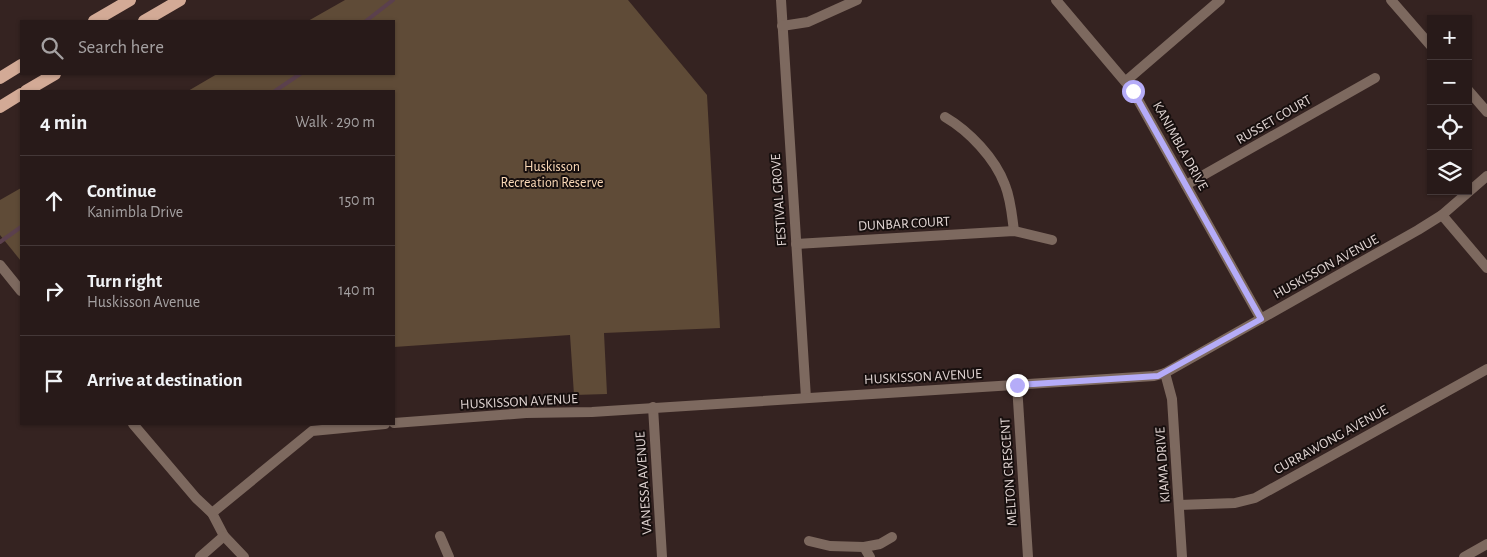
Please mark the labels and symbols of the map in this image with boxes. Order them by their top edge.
route start [1122,80,1145,103]
street label: RUSSET COURT [1234,93,1314,147]
street label: KANIMBLA DRIVE [1150,99,1210,193]
street label: FESTIVAL GROVE [769,153,789,247]
park label: Huskisson Recreation Reserve [501,160,603,190]
street label: DUNBAR COURT [858,215,950,233]
street label: HUSKISSON AVENUE [1271,232,1381,302]
street label: HUSKISSON AVENUE [864,367,982,387]
route end [1006,374,1029,397]
street label: HUSKISSON AVENUE [460,392,578,412]
street label: CURRAWONG AVENUE [1272,403,1391,477]
street label: MELTON CRESCENT [998,417,1020,527]
street label: KIAMA DRIVE [1153,426,1173,503]
street label: VANESSA AVENUE [633,431,655,535]

